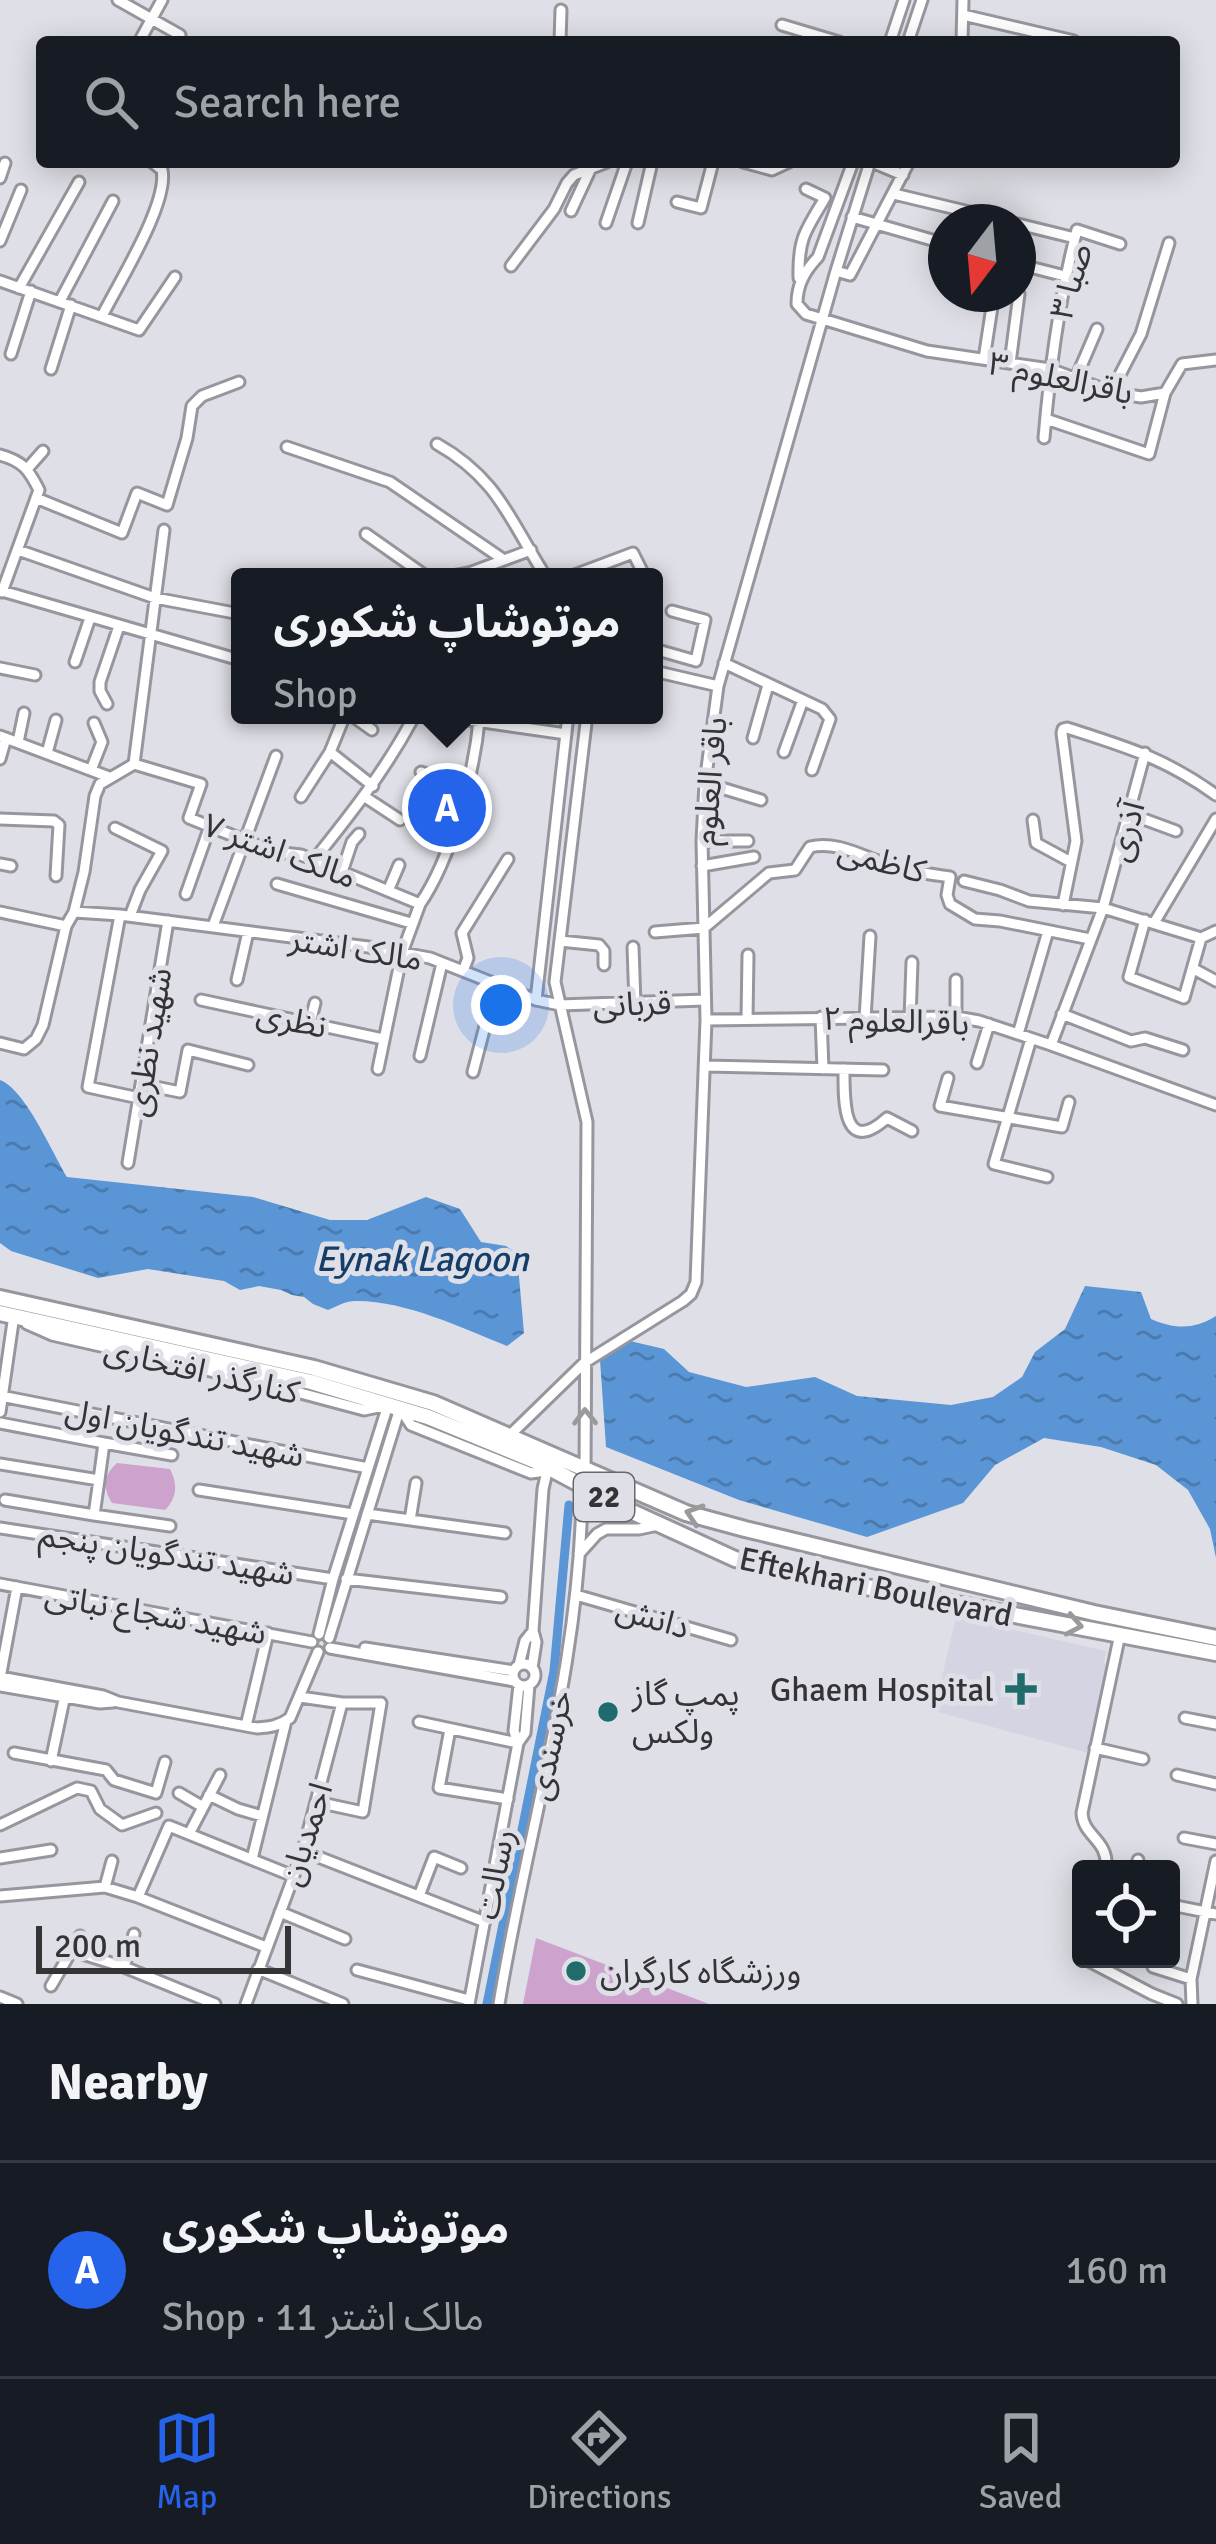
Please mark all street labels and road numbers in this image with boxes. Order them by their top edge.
street label: صبا ۳ [1041,239,1102,324]
street label: باقرالعلوم ۳ [984,343,1137,417]
street label: باقر العلوم [684,715,740,847]
street label: آذری [1098,795,1155,866]
street label: مالک اشتر ۷ [197,805,362,898]
street label: کاظمی [833,830,930,893]
street label: مالک اشتر [285,919,425,980]
street label: شهید نظری [117,965,181,1120]
street label: قربانی [592,983,672,1026]
street label: نظری [253,993,330,1048]
street label: باقرالعلوم ۲ [822,998,970,1048]
street label: کنارگذر افتخاری [100,1329,303,1414]
street label: شهید تندگویان اول [62,1390,308,1477]
road number: 22 [574,1473,634,1521]
street label: شهید تندگویان پنجم [36,1514,297,1599]
street label: Eftekhari Boulevard [735,1539,1016,1636]
street label: شهید شجاع نباتی [41,1575,270,1657]
street label: دانش [611,1588,694,1648]
street label: خرسندی [519,1687,582,1804]
street label: احمدیان [271,1778,342,1891]
street label: رسالت [467,1826,524,1923]

